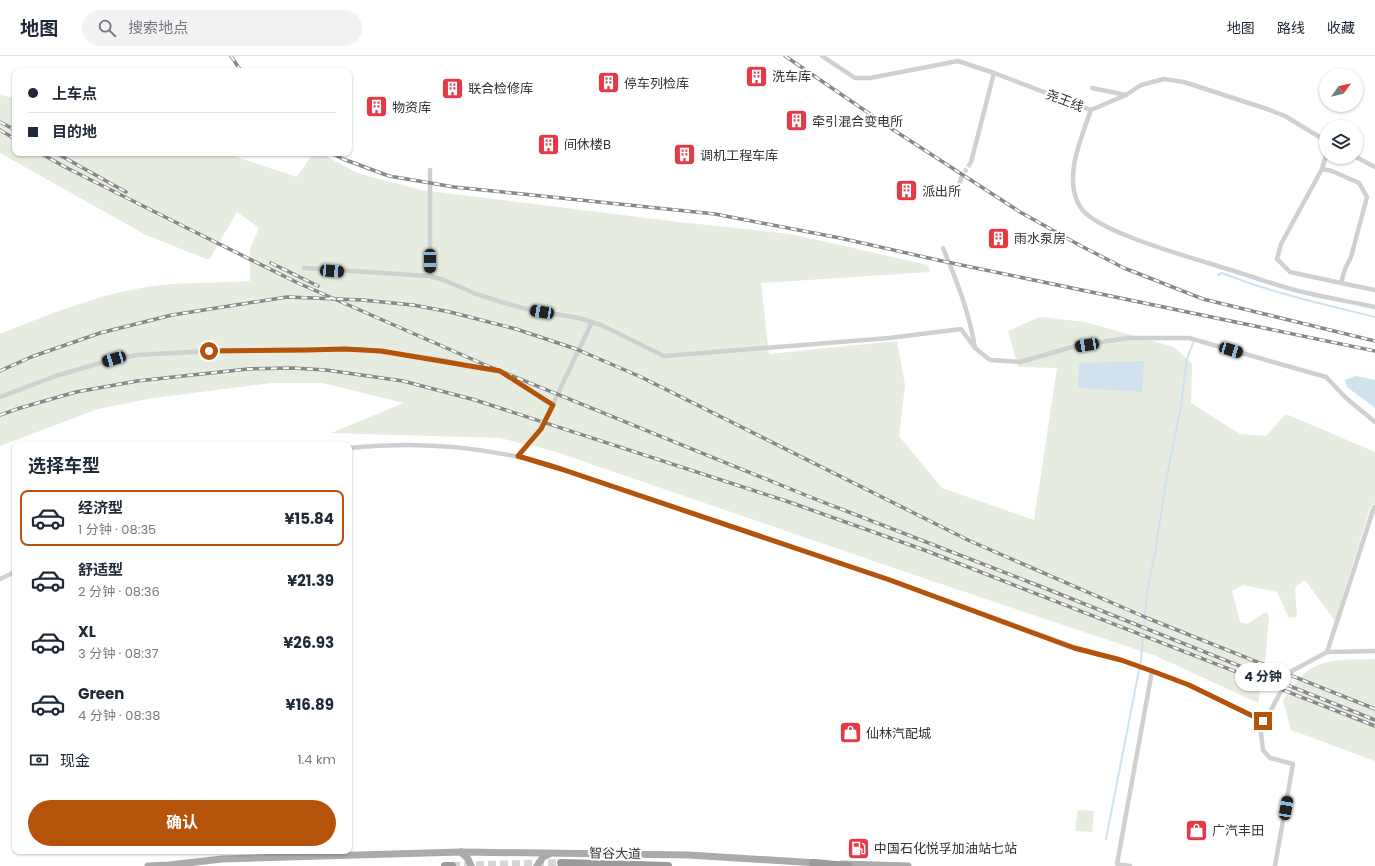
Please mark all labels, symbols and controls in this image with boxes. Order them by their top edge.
search box [82,10,362,46]
text: 地图 [20,15,58,42]
icon: search [96,17,118,39]
text: 搜索地点 [128,17,188,38]
text: 地图 [1227,18,1255,38]
text: 路线 [1277,18,1305,38]
text: 收藏 [1327,18,1355,38]
building icon: 洗车库 [743,63,769,89]
place label: 洗车库 [772,67,811,86]
north arrow [1319,68,1363,112]
map controls [1319,68,1363,164]
building icon: 停车列检库 [595,70,621,96]
place label: 停车列检库 [624,74,689,93]
building icon: 联合检修库 [440,75,466,101]
place label: 联合检修库 [468,79,533,98]
text: 上车点 [52,83,97,104]
street label: 尧王线 [1043,85,1086,116]
building icon: 物资库 [364,94,390,120]
place label: 物资库 [392,98,431,117]
building icon: 牵引混合变电所 [783,108,809,134]
place label: 牵引混合变电所 [812,112,903,131]
button: layers [1319,120,1363,164]
text: 目的地 [52,121,97,142]
building icon: 间休楼B [536,131,562,157]
place label: 间休楼B [564,135,611,154]
building icon: 调机工程车库 [672,142,698,168]
place label: 调机工程车库 [700,146,778,165]
building icon: 派出所 [893,178,919,204]
place label: 派出所 [922,182,961,201]
building icon: 雨水泵房 [985,225,1011,251]
place label: 雨水泵房 [1014,229,1066,248]
car [424,249,436,273]
car [320,264,344,278]
car [529,304,555,320]
car [1074,337,1100,353]
car [1218,341,1244,359]
route start [200,342,218,360]
car [101,350,127,368]
text: 选择车型 [28,453,100,478]
text: 经济型 [78,497,123,518]
icon: car [30,500,66,536]
text: ¥15.84 [284,508,334,529]
text: 1 分钟 · 08:35 [78,520,156,539]
text: 舒适型 [78,559,123,580]
icon: car [30,562,66,598]
text: ¥21.39 [287,570,334,591]
text: 2 分钟 · 08:36 [78,582,160,601]
text: XL [78,621,96,642]
icon: car [30,624,66,660]
text: ¥26.93 [283,632,334,653]
text: 3 分钟 · 08:37 [78,644,159,663]
callout: 4 分钟 [1235,663,1291,691]
text: 4 分钟 [1244,667,1282,686]
text: Green [78,683,124,704]
icon: car [30,686,66,722]
text: ¥16.89 [286,694,334,715]
text: 4 分钟 · 08:38 [78,706,160,725]
route end [1254,712,1272,730]
shop icon: 仙林汽配城 [838,720,864,746]
place label: 仙林汽配城 [866,724,931,743]
icon: cash [28,749,50,771]
text: 现金 [60,750,90,771]
text: 1.4 km [297,750,336,769]
car [1278,795,1294,821]
button: 确认 [28,800,336,846]
shop icon: 广汽丰田 [1184,817,1210,843]
place label: 广汽丰田 [1212,821,1264,840]
fuel station icon: 中国石化悦孚加油站七站 [846,835,872,861]
place label: 中国石化悦孚加油站七站 [874,839,1017,858]
street label: 智谷大道 [589,844,641,863]

